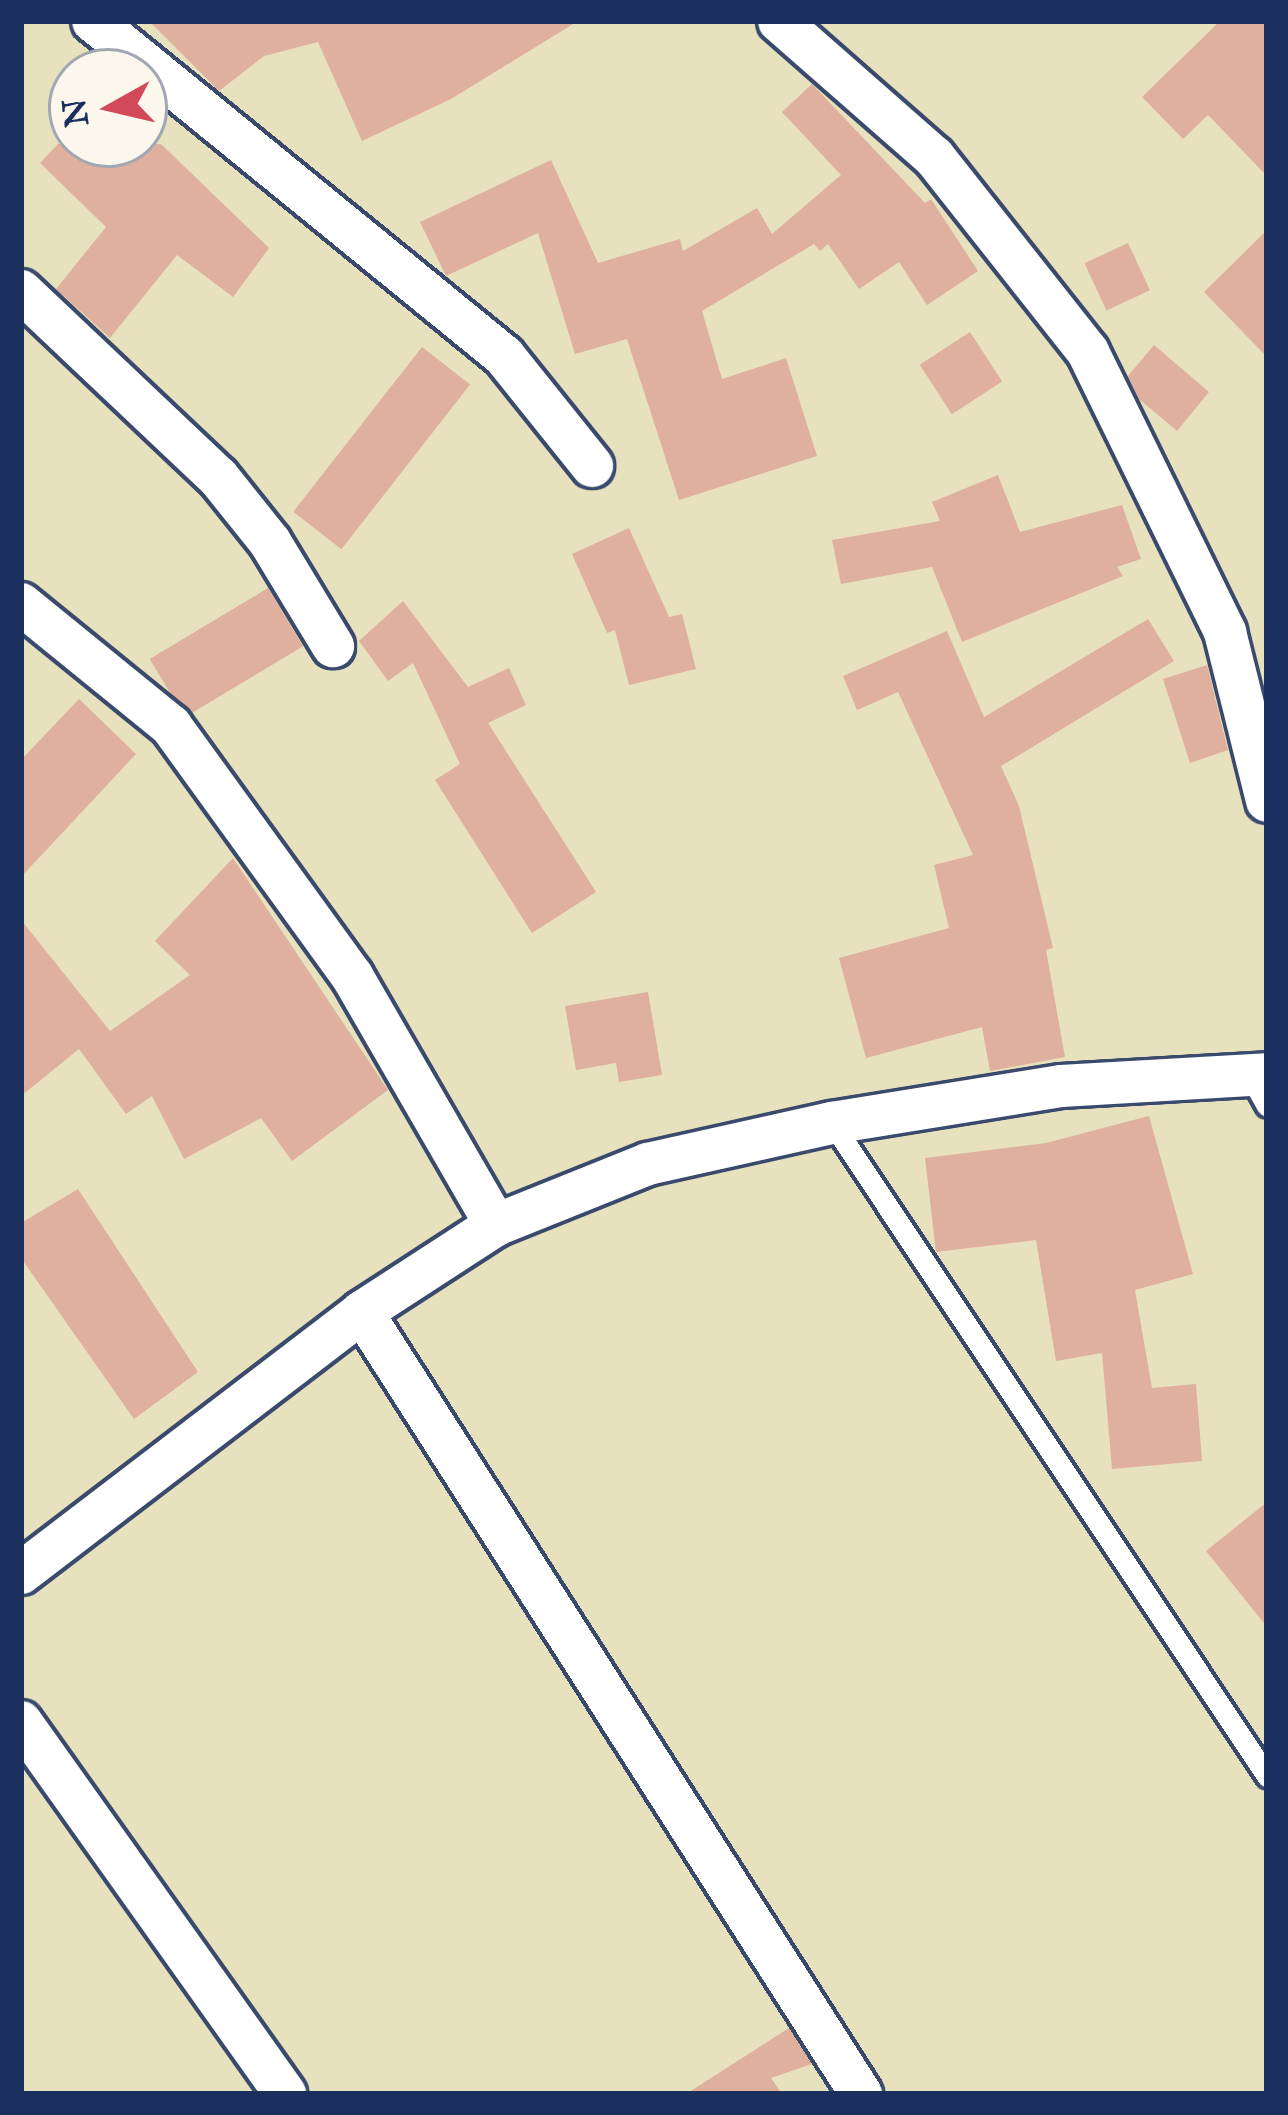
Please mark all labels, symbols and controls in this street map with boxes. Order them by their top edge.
north arrow [48,48,168,168]
text: N [54,96,97,129]

